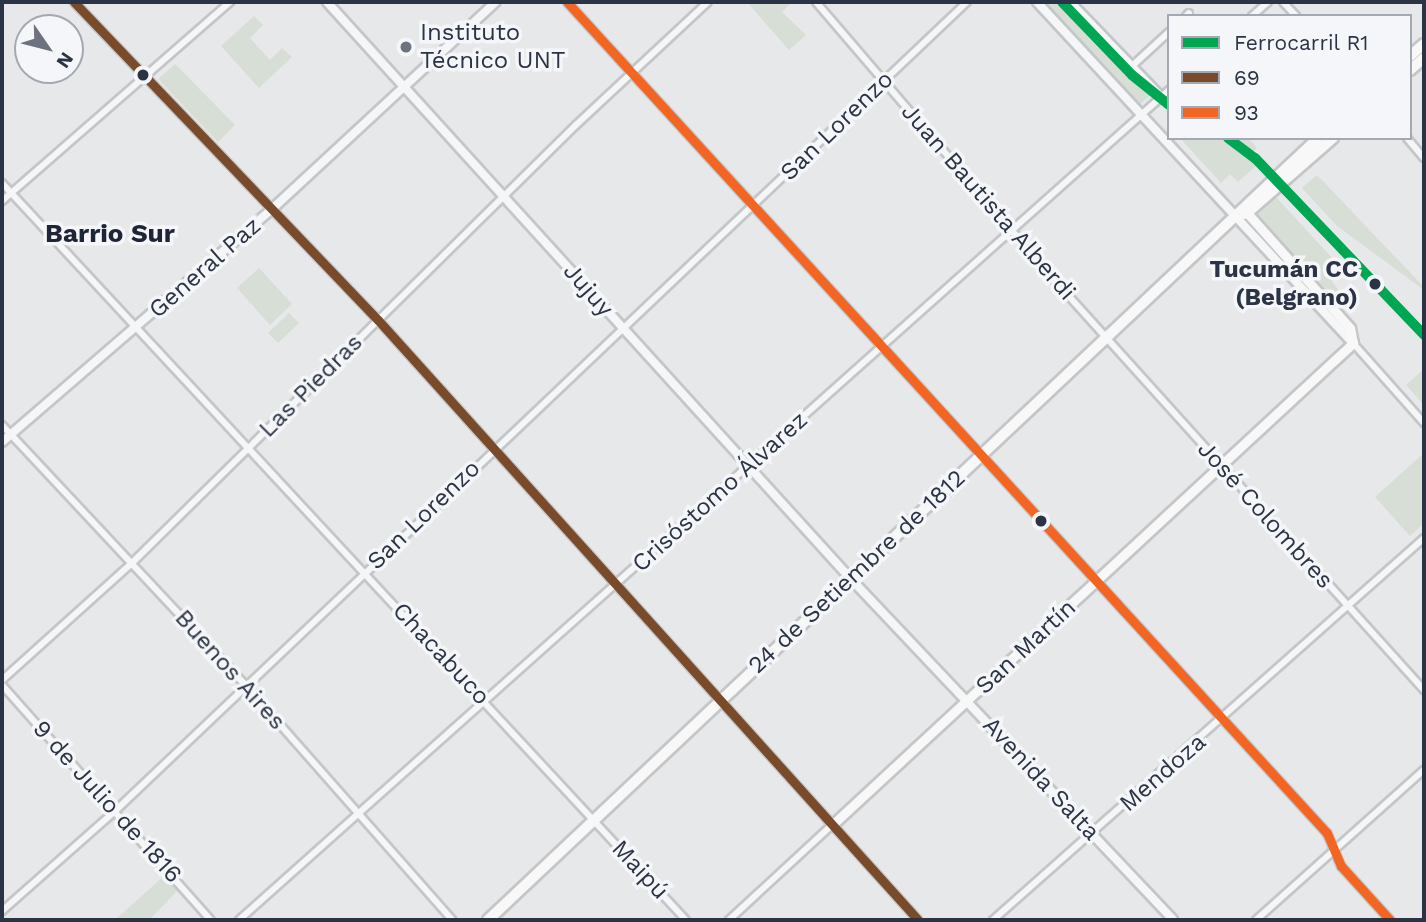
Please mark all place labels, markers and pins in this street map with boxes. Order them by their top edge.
place label: Instituto Técnico UNT [420,19,566,75]
marker: Instituto Técnico UNT [398,39,414,55]
unlabelled marker [136,68,150,82]
place label: Tucumán CC (Belgrano) [1210,256,1358,312]
marker: Tucumán CC (Belgrano) [1364,273,1386,295]
unlabelled marker [1034,514,1048,528]

